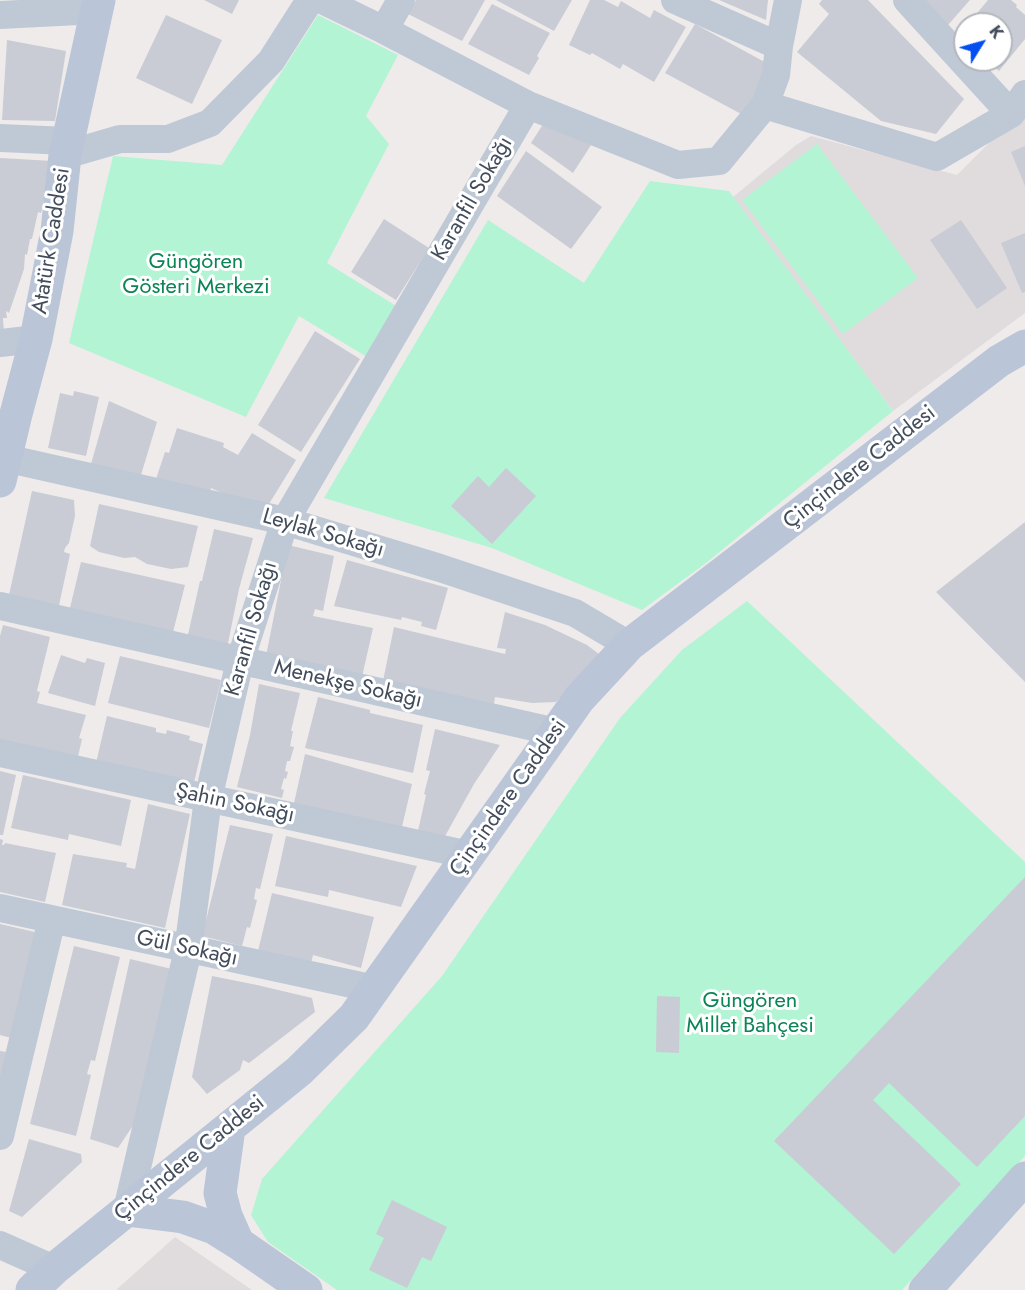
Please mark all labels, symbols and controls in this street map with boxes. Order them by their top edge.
north arrow [953,12,1013,72]
text: K [984,21,1009,43]
street label: Karanfil Sokağı [427,132,519,266]
street label: Atatürk Caddesi [27,166,77,316]
park label: Güngören Gösteri Merkezi [122,250,270,302]
street label: Çinçindere Caddesi [779,400,941,536]
street label: Leylak Sokağı [259,504,387,564]
street label: Karanfil Sokağı [220,559,284,699]
street label: Menekşe Sokağı [271,655,425,715]
street label: Çinçindere Caddesi [445,714,573,882]
street label: Şahin Sokağı [173,779,297,829]
street label: Gül Sokağı [134,925,240,973]
park label: Güngören Millet Bahçesi [686,989,814,1040]
street label: Çinçindere Caddesi [110,1090,270,1228]

